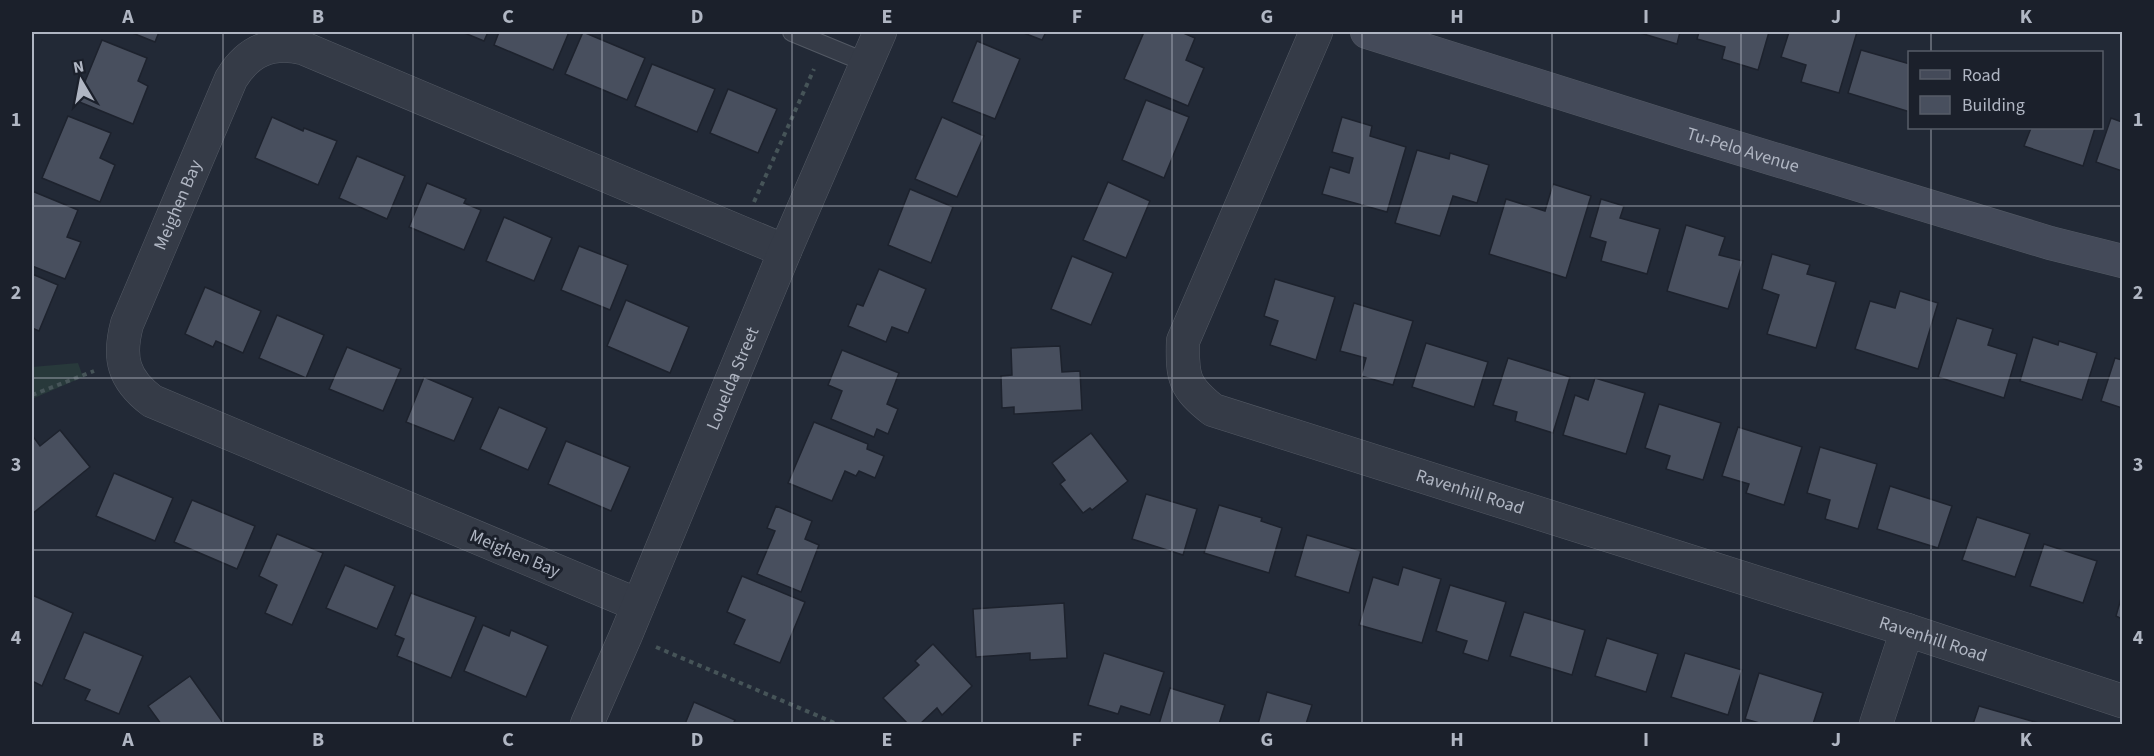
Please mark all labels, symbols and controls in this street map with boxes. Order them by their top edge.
text: A [121,3,134,31]
text: B [312,3,324,31]
text: C [502,3,514,31]
text: D [691,3,703,31]
text: E [882,3,892,31]
text: F [1072,3,1082,31]
text: G [1261,3,1273,31]
text: H [1450,3,1464,31]
text: I [1643,3,1649,31]
text: J [1831,3,1841,31]
text: K [2020,3,2033,31]
north arrow [51,51,111,111]
legend [1908,51,2103,129]
text: N [71,55,86,79]
text: Road [1962,63,2001,88]
text: Building [1962,93,2025,118]
text: 1 [11,106,21,134]
text: 1 [2133,106,2143,134]
street label: Tu-Pelo Avenue [1684,121,1802,179]
street label: Meighen Bay [148,156,208,254]
text: 2 [11,279,21,307]
text: 2 [2133,279,2143,307]
street label: Louelda Street [700,323,765,434]
text: 3 [11,451,21,479]
text: 3 [2133,451,2143,479]
street label: Ravenhill Road [1413,463,1527,521]
street label: Meighen Bay [466,523,564,584]
street label: Ravenhill Road [1876,610,1990,669]
text: 4 [11,624,22,652]
text: 4 [2133,624,2144,652]
text: A [121,726,134,754]
text: B [312,726,324,754]
text: C [502,726,514,754]
text: D [691,726,703,754]
text: E [882,726,892,754]
text: F [1072,726,1082,754]
text: G [1261,726,1273,754]
text: H [1450,726,1464,754]
text: I [1643,726,1649,754]
text: J [1831,726,1841,754]
text: K [2020,726,2033,754]

